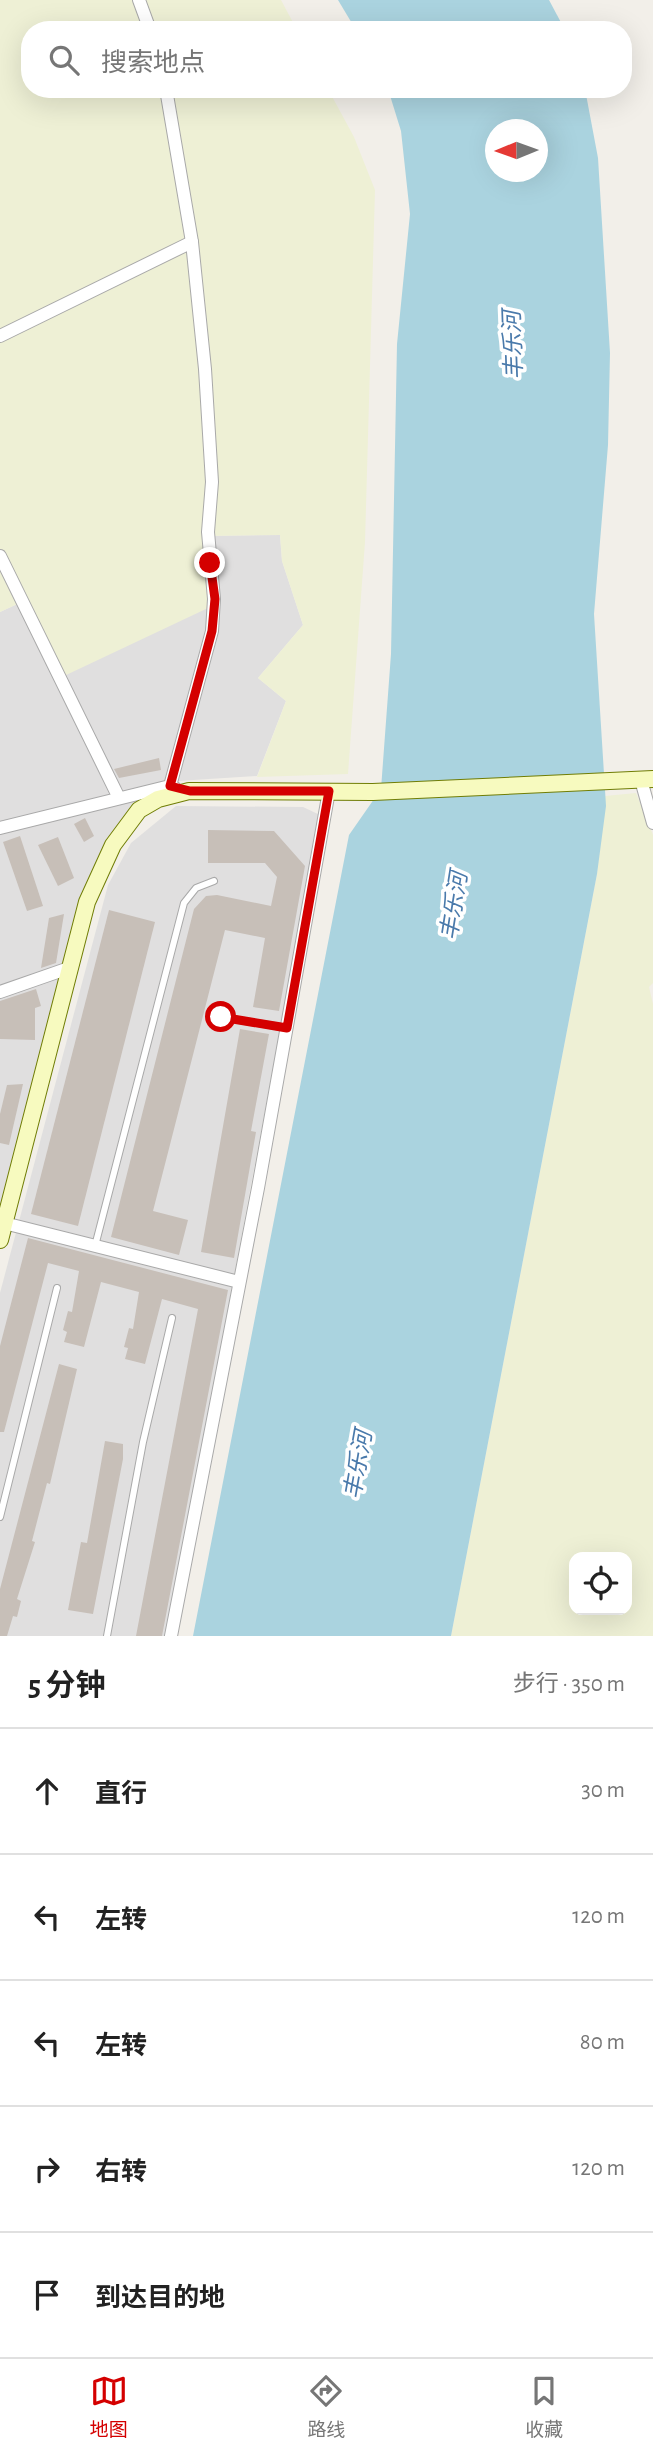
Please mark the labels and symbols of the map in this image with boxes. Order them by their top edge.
north arrow [485,119,548,182]
water label: 丰乐河 [499,306,527,380]
route end [194,547,225,578]
water label: 丰乐河 [436,866,472,942]
route start [205,1001,236,1032]
water label: 丰乐河 [340,1425,377,1501]

